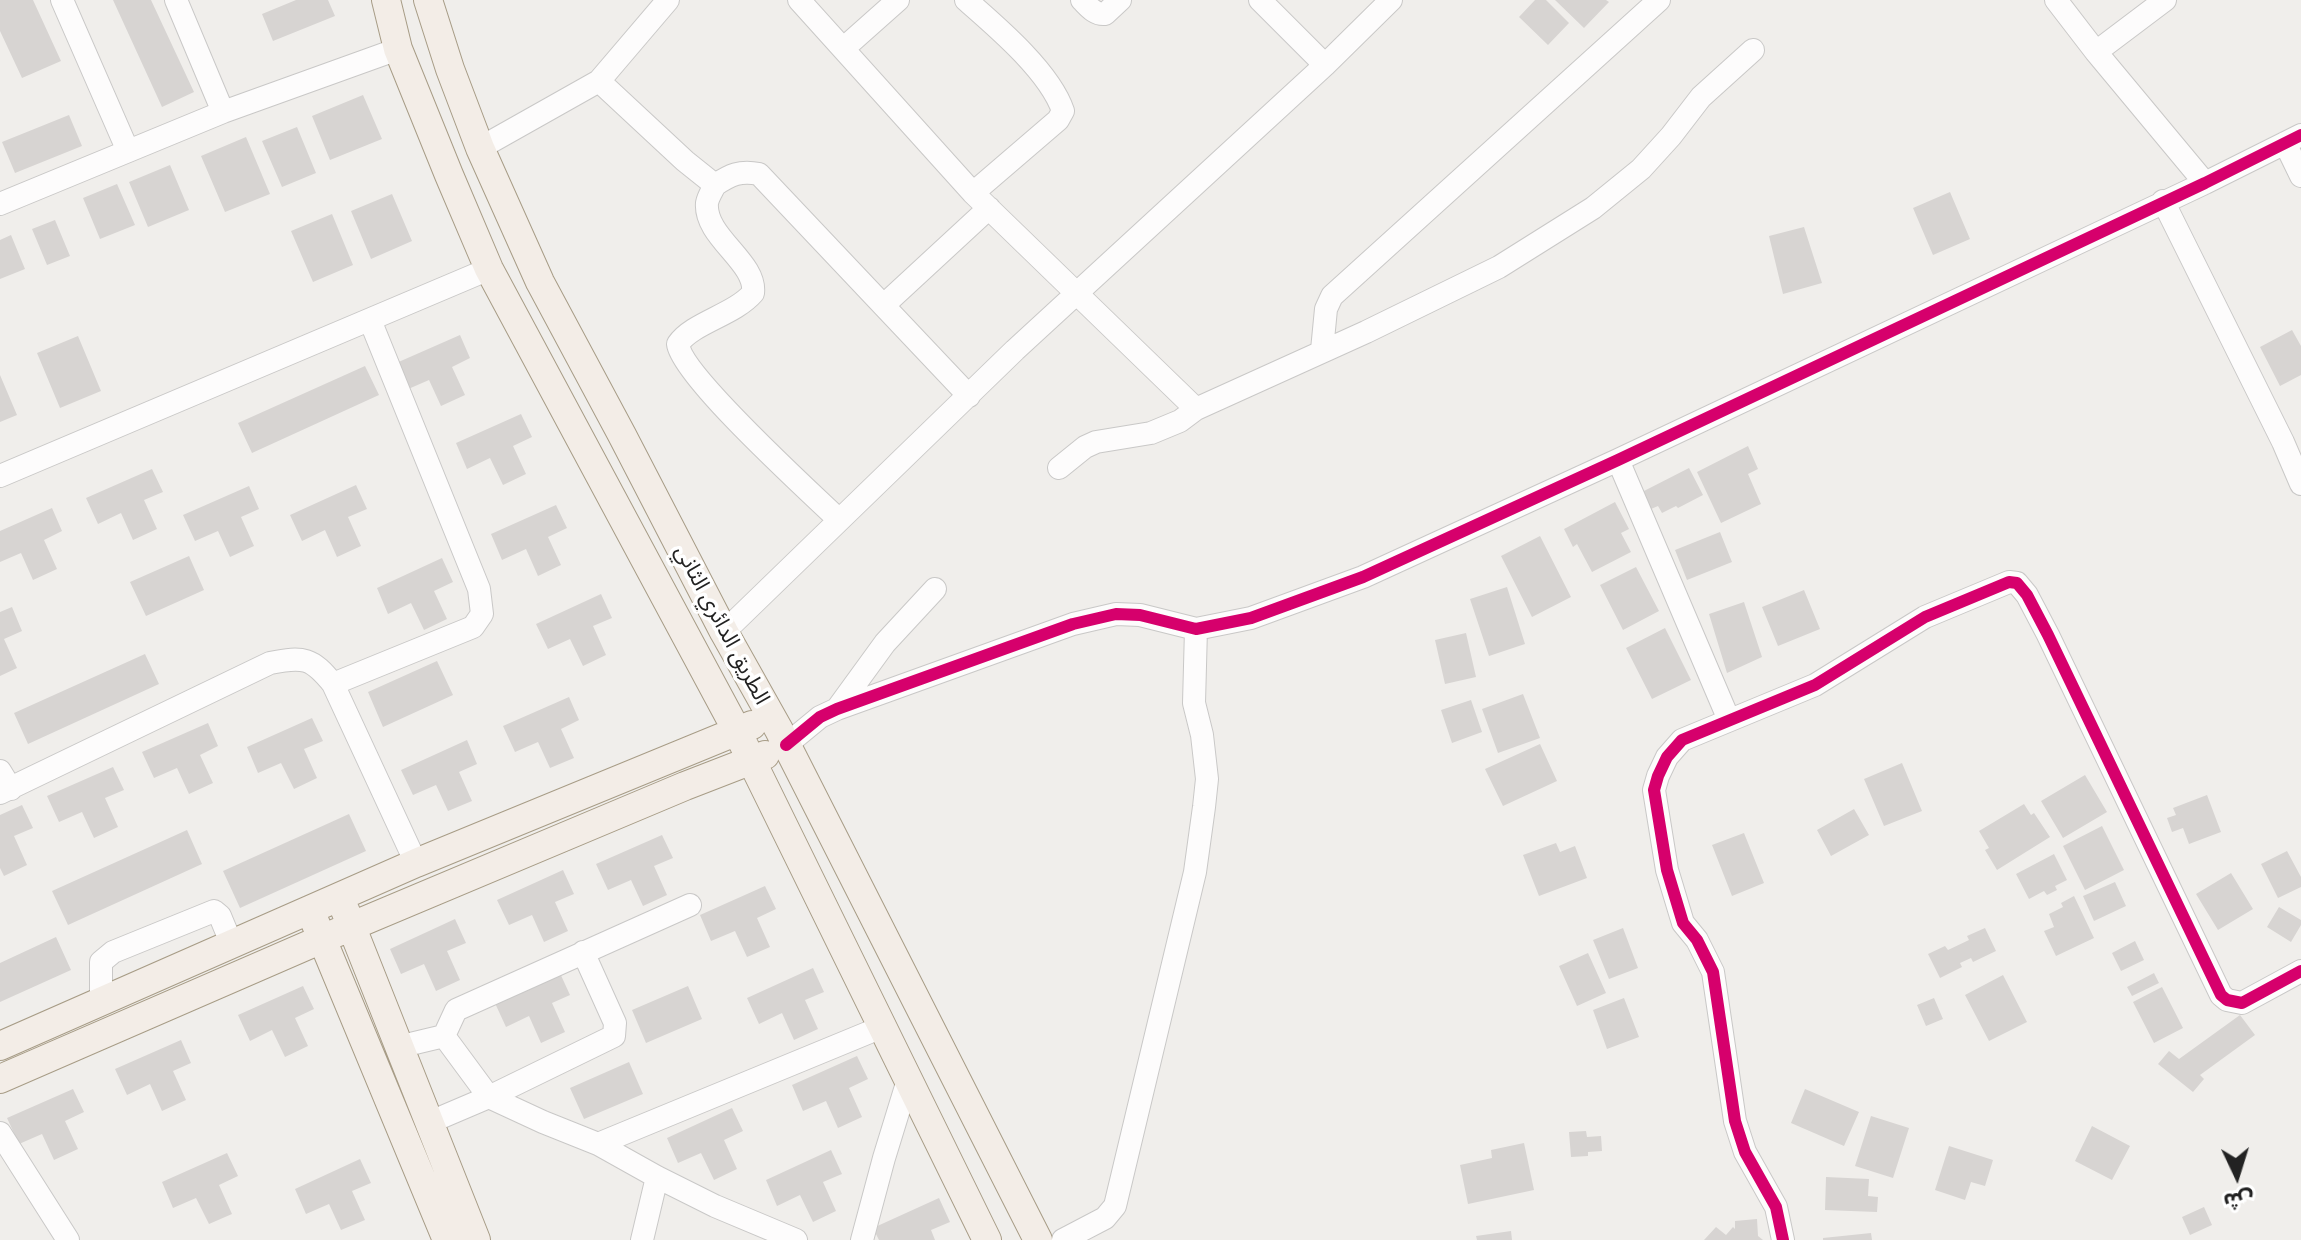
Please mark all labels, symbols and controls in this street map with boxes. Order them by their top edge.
street label: الطريق الدائري الثاني [669,541,775,709]
north arrow [2197,1136,2277,1216]
text: ش [2223,1186,2255,1215]

